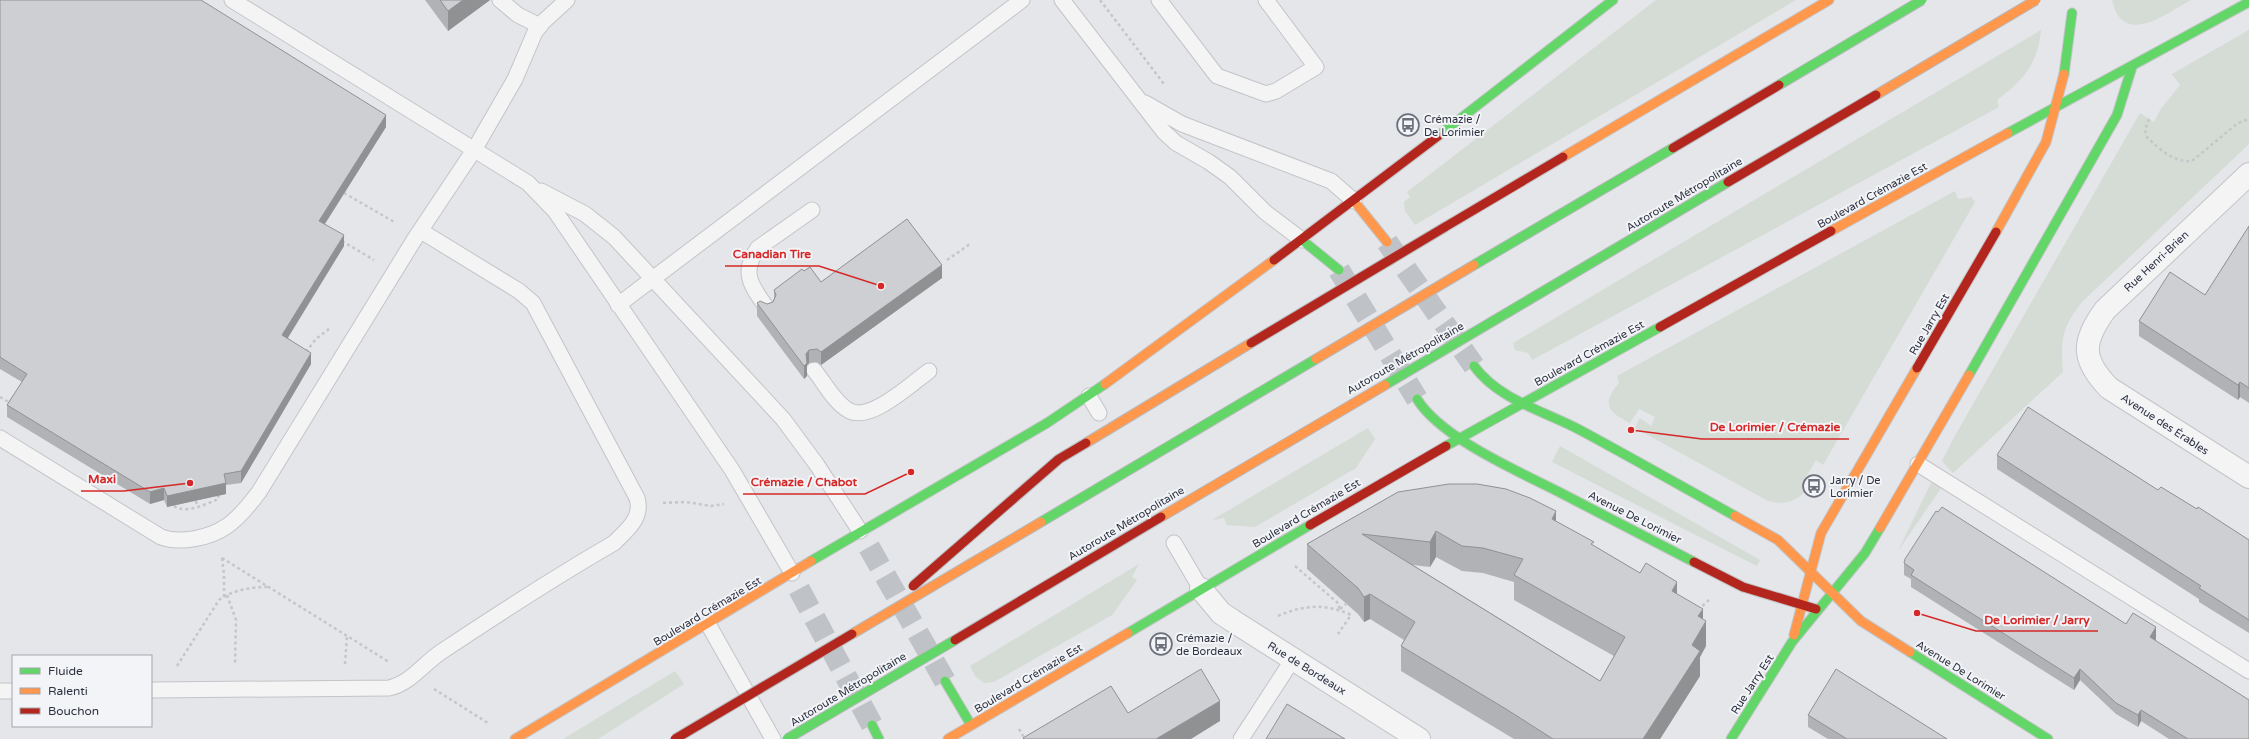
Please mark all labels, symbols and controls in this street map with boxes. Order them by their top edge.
bus stop icon: Crémazie / De Lorimier [1395,112,1421,138]
place label: Crémazie / De Lorimier [1424,113,1485,139]
street label: Autoroute Métropolitaine [1624,155,1745,234]
street label: Boulevard Crémazie Est [1815,160,1929,231]
street label: Rue Henri-Brien [2121,228,2191,295]
callout: Canadian Tire [725,242,819,266]
text: Canadian Tire [733,247,811,261]
street label: Rue Jarry Est [1907,291,1952,357]
street label: Boulevard Crémazie Est [1532,318,1646,389]
street label: Autoroute Métropolitaine [1344,320,1466,397]
street label: Avenue des Érables [2118,390,2212,458]
callout: De Lorimier / Crémazie [1702,415,1849,439]
text: De Lorimier / Crémazie [1710,420,1840,434]
callout: Maxi [81,467,124,491]
callout: Crémazie / Chabot [743,470,865,494]
text: Maxi [88,472,116,486]
bus stop icon: Jarry / De Lorimier [1801,473,1827,499]
place label: Jarry / De Lorimier [1830,474,1881,500]
text: Crémazie / Chabot [751,475,858,489]
street label: Boulevard Crémazie Est [1250,476,1363,551]
street label: Autoroute Métropolitaine [1066,484,1187,563]
street label: Avenue De Lorimier [1586,488,1684,547]
street label: Boulevard Crémazie Est [651,574,764,649]
callout: De Lorimier / Jarry [1976,607,2098,631]
text: De Lorimier / Jarry [1984,613,2090,628]
bus stop icon: Crémazie / de Bordeaux [1148,631,1174,657]
place label: Crémazie / de Bordeaux [1176,632,1242,658]
street label: Avenue De Lorimier [1914,638,2008,704]
street label: Rue de Bordeaux [1265,639,1348,698]
street label: Boulevard Crémazie Est [972,641,1085,716]
street label: Autoroute Métropolitaine [788,650,909,729]
street label: Rue Jarry Est [1728,652,1777,717]
legend [12,655,152,727]
text: Fluide [48,664,83,678]
text: Ralenti [48,684,88,698]
text: Bouchon [48,704,99,718]

